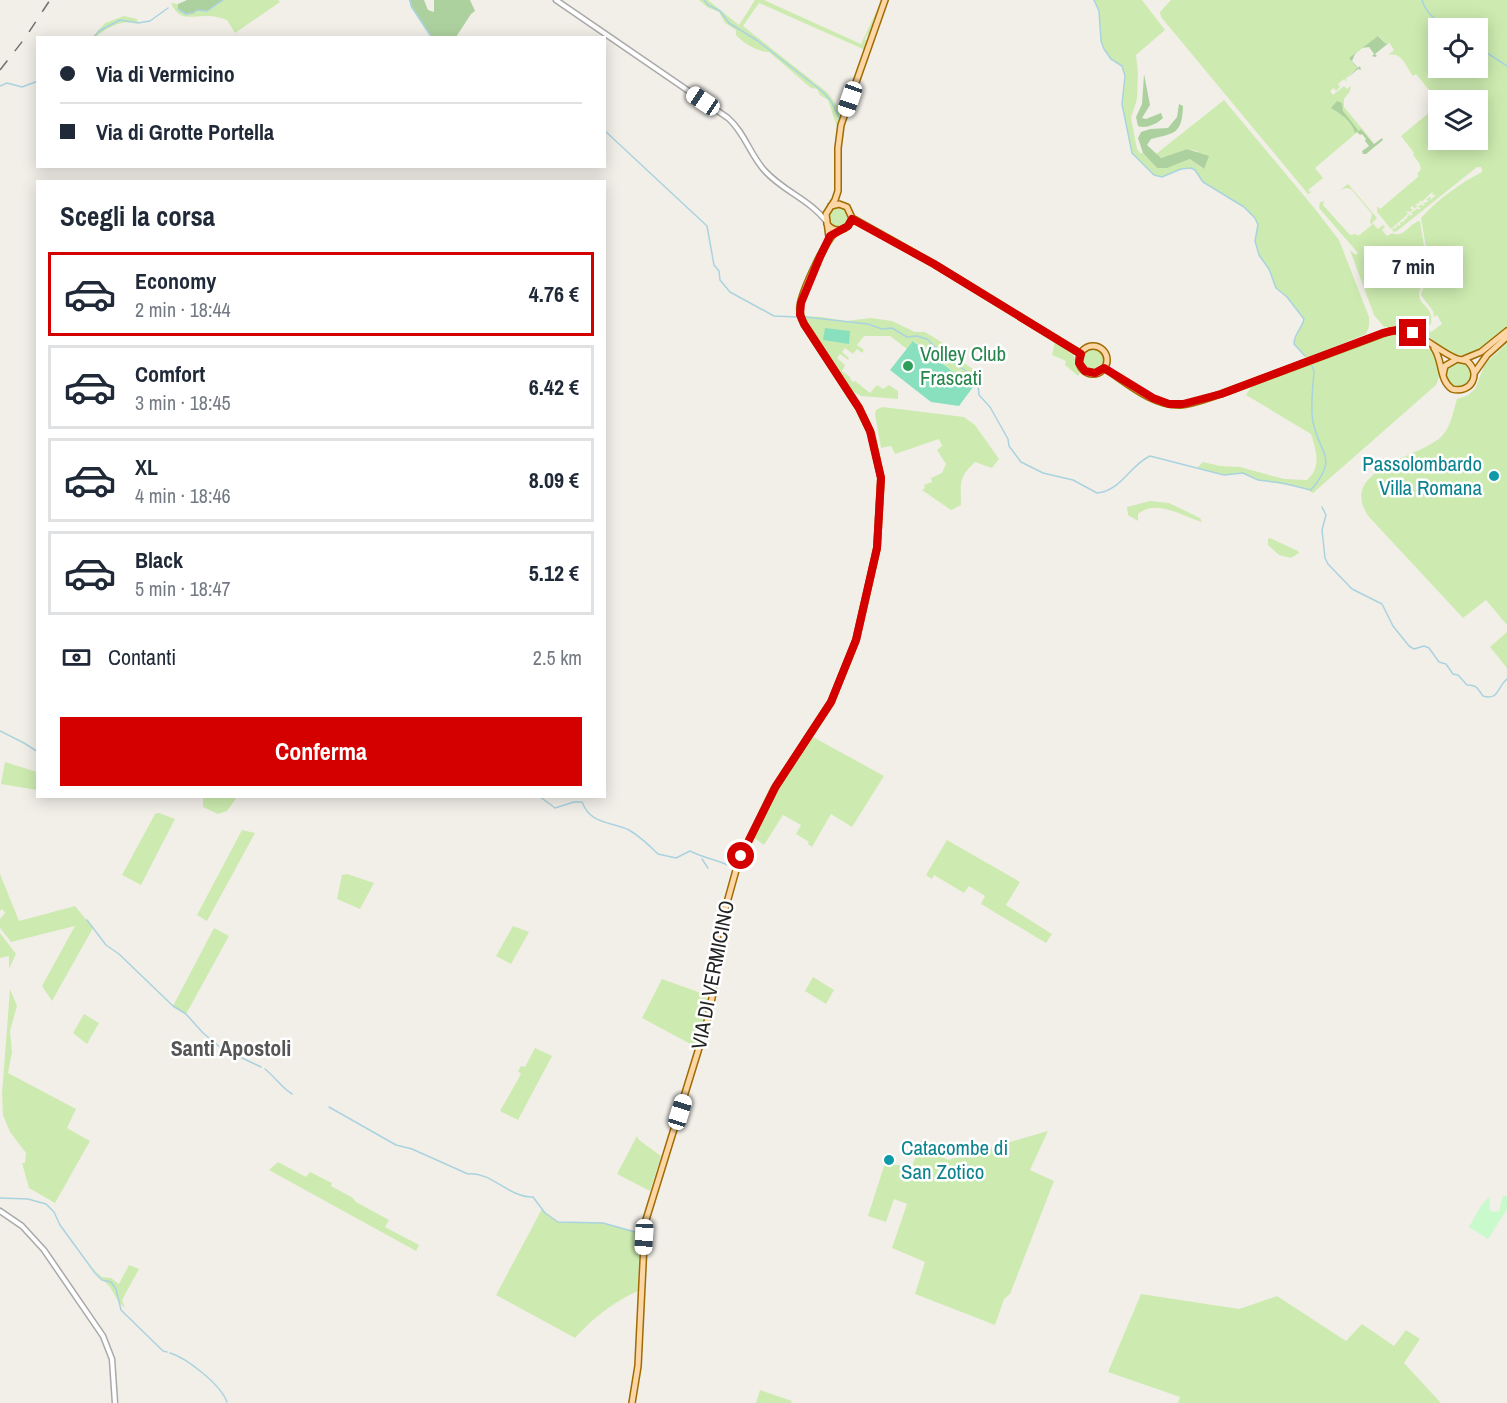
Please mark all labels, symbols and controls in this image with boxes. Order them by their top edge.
map controls [1428,18,1488,150]
button: locate [1428,18,1488,78]
text: Via di Vermicino [96,59,235,89]
car [836,79,864,119]
car [683,83,723,119]
button: layers [1428,90,1488,150]
text: Via di Grotte Portella [96,117,274,147]
text: Scegli la corsa [60,198,215,234]
callout: 7 min [1364,246,1462,288]
text: 7 min [1392,253,1435,280]
text: Economy [135,266,216,296]
icon: car [63,267,117,321]
text: 4.76 € [529,279,579,309]
text: 2 min · 18:44 [135,296,231,323]
route end [1399,319,1426,346]
place label: Volley Club Frascati [920,339,1006,392]
text: Comfort [135,359,205,389]
marker: Volley Club Frascati [901,359,915,373]
icon: car [63,360,117,414]
text: 6.42 € [529,372,579,402]
text: 3 min · 18:45 [135,389,231,416]
place label: Passolombardo Villa Romana [1362,449,1482,502]
text: XL [135,452,158,482]
icon: car [63,453,117,507]
text: 8.09 € [529,465,579,495]
marker: Passolombardo Villa Romana [1487,469,1501,483]
text: 4 min · 18:46 [135,482,231,509]
text: Black [135,545,183,575]
icon: car [63,546,117,600]
text: 5.12 € [529,558,579,588]
text: 5 min · 18:47 [135,575,231,602]
icon: cash [60,641,93,674]
text: Contanti [108,642,176,672]
text: 2.5 km [533,644,582,671]
button: Conferma [60,717,582,786]
route start [727,842,754,869]
street label: VIA DI VERMICINO [684,898,741,1052]
district label: Santi Apostoli [171,1033,291,1063]
car [666,1092,694,1132]
place label: Catacombe di San Zotico [901,1133,1008,1186]
marker: Catacombe di San Zotico [882,1153,896,1167]
car [634,1219,654,1255]

